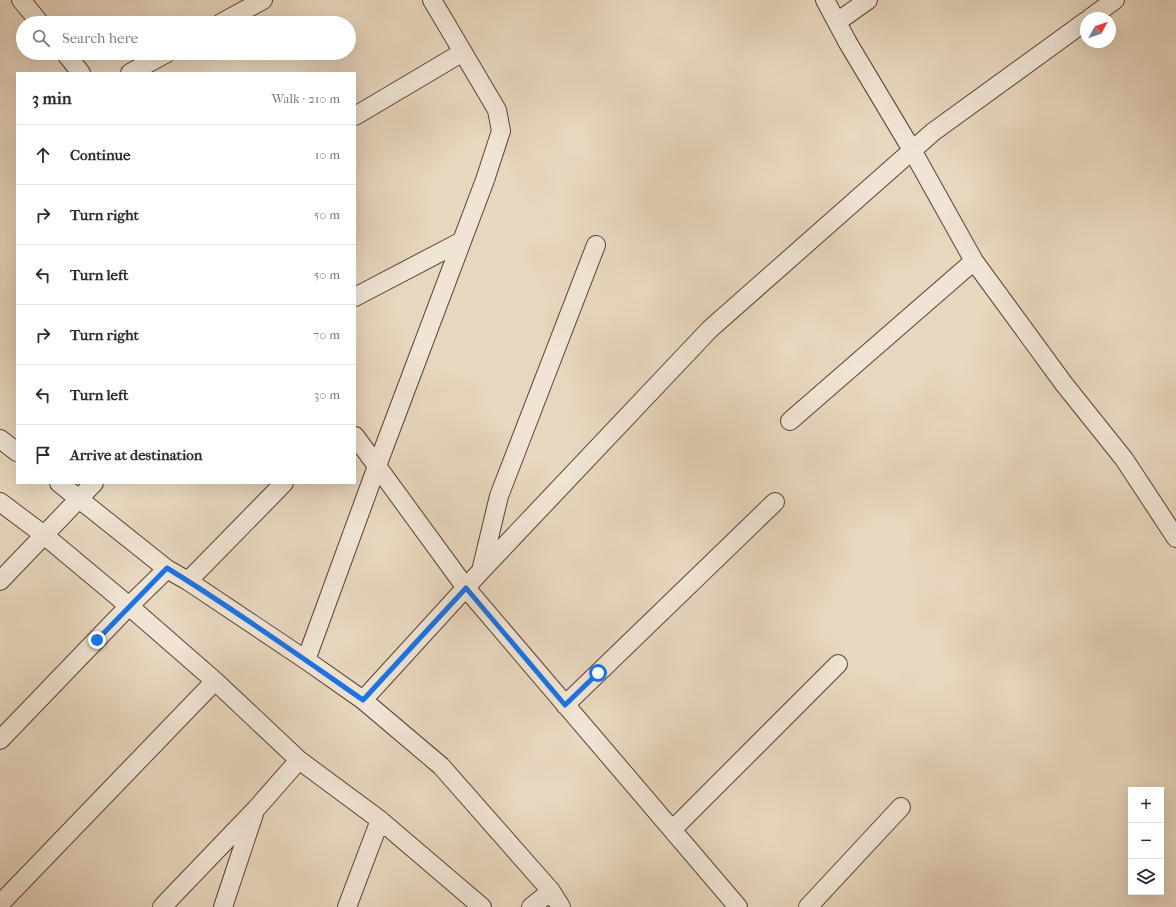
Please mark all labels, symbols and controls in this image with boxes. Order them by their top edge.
north arrow [1080,12,1116,48]
search box [16,16,356,60]
icon: search [30,27,52,49]
text: Search here [62,29,138,47]
text: 3 min [32,88,72,108]
text: Walk · 210 m [272,91,340,106]
icon: ahead [32,144,54,166]
text: Continue [70,146,130,164]
text: 10 m [315,147,340,162]
icon: right [32,204,54,226]
text: Turn right [70,206,139,224]
text: 50 m [314,207,340,222]
icon: left [32,264,54,286]
text: Turn left [70,266,128,284]
text: 50 m [314,267,340,282]
icon: right [32,324,54,346]
text: Turn right [70,326,139,344]
text: 70 m [313,327,340,342]
icon: left [32,384,54,406]
text: Turn left [70,386,128,404]
text: 30 m [314,387,340,402]
icon: arrive [32,444,54,466]
text: Arrive at destination [70,446,202,464]
route end [88,631,106,649]
route start [589,664,607,682]
map controls [1128,787,1164,895]
button: + [1128,787,1164,823]
button: − [1128,823,1164,859]
button: layers [1128,859,1164,895]

